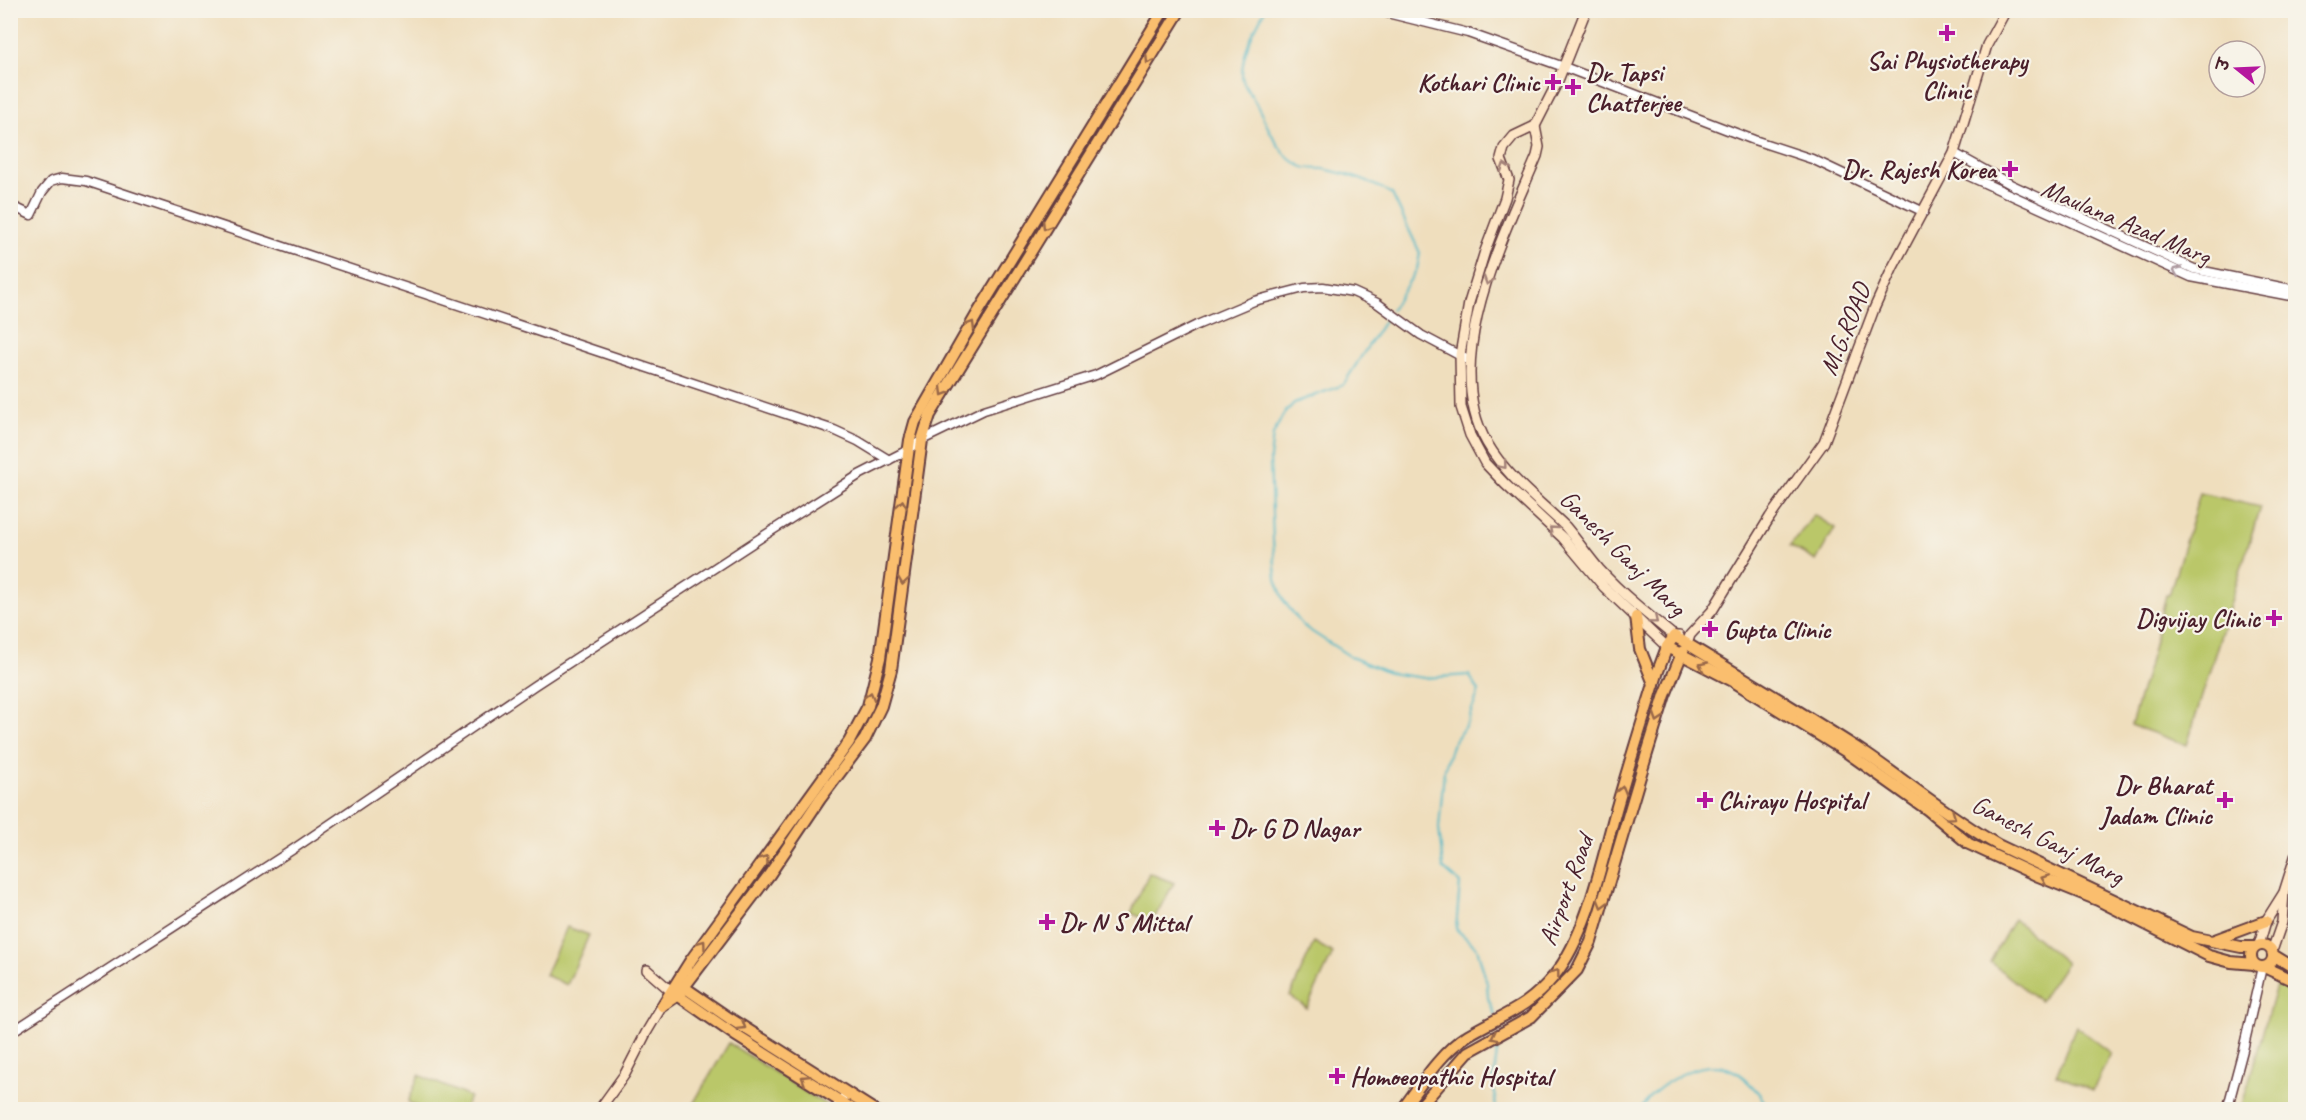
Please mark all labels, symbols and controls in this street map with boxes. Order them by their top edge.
marker: Sai Physiotherapy Clinic [1938,24,1956,42]
north arrow [2207,39,2267,99]
place label: Sai Physiotherapy Clinic [1867,44,2030,107]
one-way arrow [1144,54,1156,64]
text: उ [2212,55,2235,75]
place label: Dr Tapsi Chatterjee [1586,56,1683,119]
place label: Kothari Clinic [1417,66,1541,99]
marker: Kothari Clinic [1544,73,1562,91]
marker: Dr Tapsi Chatterjee [1564,78,1582,96]
place label: Dr. Rajesh Korea [1842,153,1998,186]
marker: Dr. Rajesh Korea [2001,160,2019,178]
one-way arrow [1500,163,1512,173]
street label: Maulana Azad Marg [2037,172,2217,273]
one-way arrow [1042,219,1053,230]
one-way arrow [2172,266,2183,278]
one-way arrow [1482,275,1495,286]
street label: M.G.ROAD [1812,276,1879,380]
one-way arrow [964,321,975,331]
one-way arrow [940,386,952,396]
one-way arrow [1496,458,1507,469]
street label: Ganesh Ganj Marg [1552,482,1695,625]
one-way arrow [896,499,908,509]
one-way arrow [1549,526,1560,537]
one-way arrow [898,576,910,585]
place label: Digvijay Clinic [2136,602,2262,635]
marker: Digvijay Clinic [2265,609,2283,627]
one-way arrow [1647,612,1658,623]
place label: Gupta Clinic [1724,613,1832,646]
marker: Gupta Clinic [1701,620,1719,638]
one-way arrow [1698,661,1709,673]
one-way arrow [863,691,876,701]
one-way arrow [1653,712,1665,723]
place label: Dr Bharat Jadam Clinic [2098,769,2214,832]
place label: Chirayu Hospital [1718,784,1870,817]
one-way arrow [1615,786,1627,796]
street label: Ganesh Ganj Marg [1966,788,2131,893]
marker: Chirayu Hospital [1696,791,1714,809]
marker: Dr Bharat Jadam Clinic [2216,791,2234,809]
one-way arrow [1946,809,1957,820]
place label: Dr G D Nagar [1230,812,1362,845]
marker: Dr G D Nagar [1208,819,1226,837]
street label: Airport Road [1531,827,1602,950]
one-way arrow [758,854,769,865]
one-way arrow [2041,874,2052,886]
one-way arrow [1597,899,1609,909]
place label: Dr N S Mittal [1060,906,1194,939]
marker: Dr N S Mittal [1038,913,1056,931]
one-way arrow [695,939,706,950]
one-way arrow [1549,968,1560,979]
one-way arrow [736,1019,746,1031]
one-way arrow [1490,1030,1501,1042]
place label: Homoeopathic Hospital [1350,1060,1557,1093]
marker: Homoeopathic Hospital [1328,1067,1346,1085]
one-way arrow [801,1074,811,1086]

